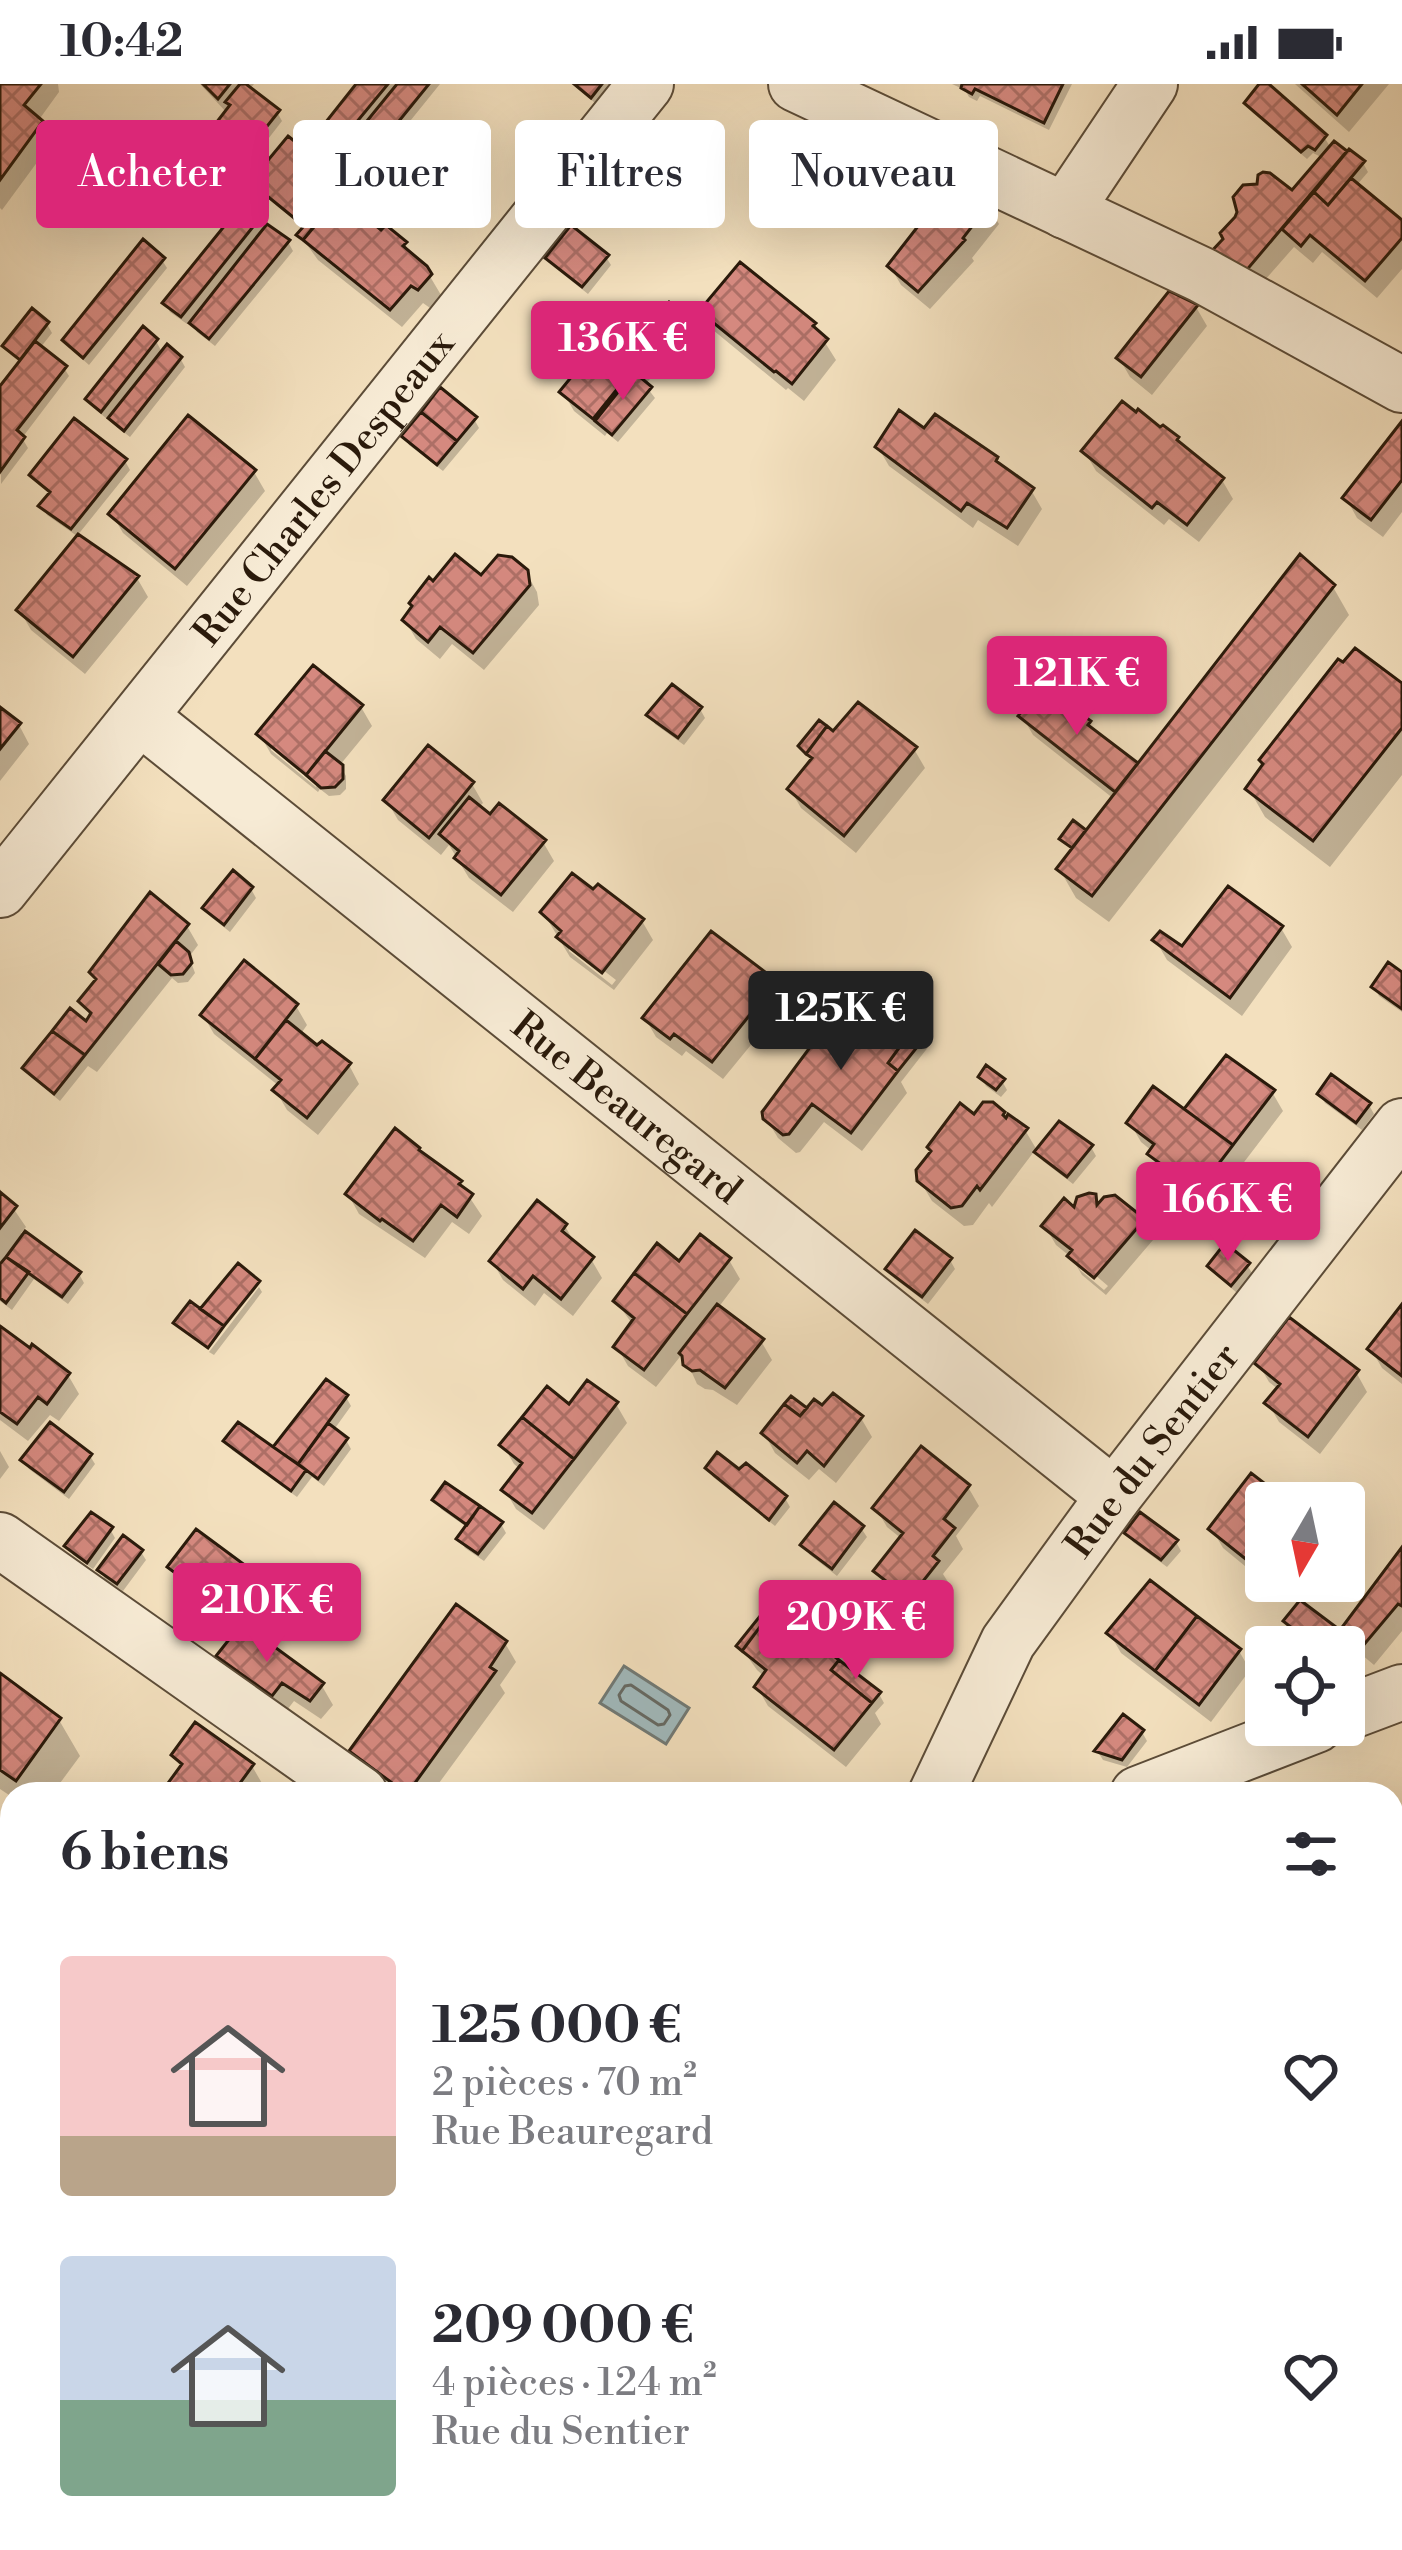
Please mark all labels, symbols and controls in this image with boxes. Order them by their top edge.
text: 10:42 [60,14,183,71]
chip: Acheter [36,120,269,228]
chip: Louer [293,120,491,228]
chip: Filtres [515,120,725,228]
chip: Nouveau [749,120,998,228]
pin: 136K € [525,301,721,403]
text: 136K € [558,315,688,364]
street label: Rue Charles Despeaux [183,320,467,657]
pin: 121K € [979,636,1175,738]
text: 121K € [1014,650,1140,699]
pin: 125K € [743,971,939,1073]
text: 125K € [775,985,907,1034]
street label: Rue Beauregard [501,1002,751,1216]
pin: 166K € [1130,1162,1326,1264]
text: 166K € [1163,1176,1293,1225]
street label: Rue du Sentier [1055,1334,1251,1568]
north arrow [1245,1482,1365,1602]
map controls [1245,1482,1365,1746]
pin: 210K € [169,1563,365,1665]
text: 210K € [200,1577,334,1626]
pin: 209K € [758,1580,954,1682]
text: 209K € [786,1594,926,1643]
button: locate [1245,1626,1365,1746]
icon: filters [1278,1821,1344,1887]
text: 6 biens [60,1822,229,1886]
text: 125 000 € [432,1995,682,2059]
icon: home [156,2004,300,2148]
icon: heart [1278,2043,1344,2109]
text: 2 pièces · 70 m² [432,2059,697,2108]
text: Rue Beauregard [432,2108,713,2157]
text: 209 000 € [432,2295,694,2359]
icon: home [156,2304,300,2448]
icon: heart [1278,2343,1344,2409]
text: 4 pièces · 124 m² [432,2359,717,2408]
text: Rue du Sentier [432,2408,690,2457]

